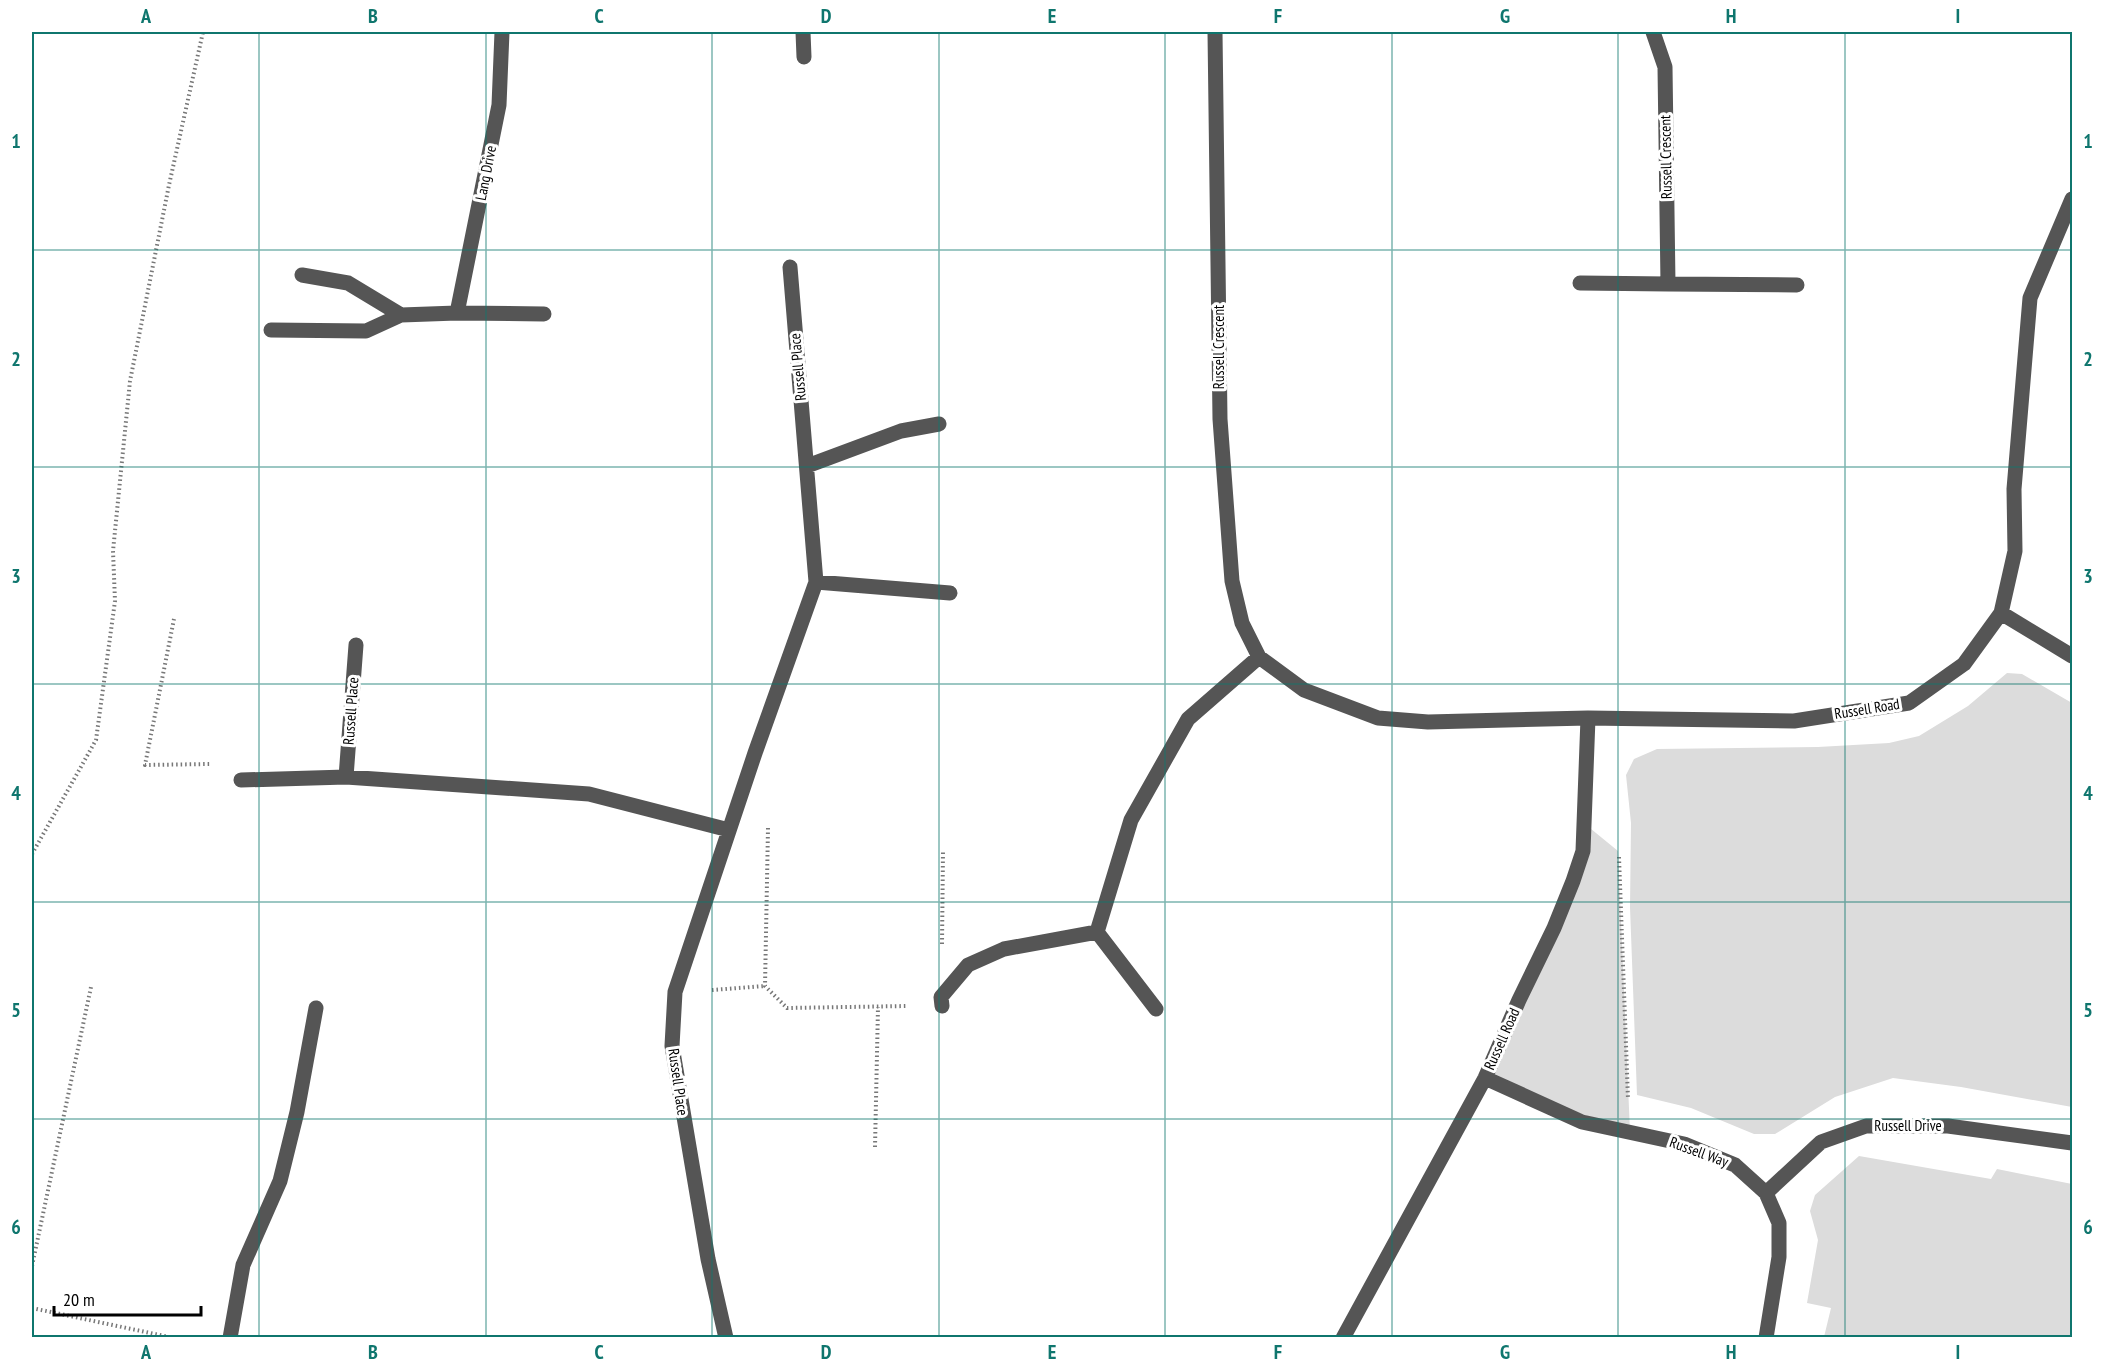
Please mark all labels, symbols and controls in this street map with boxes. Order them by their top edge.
text: A [140,3,152,29]
text: B [368,3,378,29]
text: C [594,3,604,29]
text: D [821,3,832,29]
text: E [1048,3,1056,29]
text: F [1274,3,1282,29]
text: G [1500,3,1510,29]
text: H [1726,3,1736,29]
text: I [1956,3,1960,29]
street label: Russell Crescent [1655,115,1676,199]
text: 1 [11,128,21,154]
text: 1 [2083,128,2093,154]
street label: Lang Drive [471,144,500,202]
street label: Russell Crescent [1209,305,1228,389]
street label: Russell Place [785,332,810,402]
text: 2 [11,346,21,372]
text: 2 [2083,346,2093,372]
text: 3 [11,563,21,589]
text: 3 [2083,563,2093,589]
street label: Russell Place [339,677,362,745]
street label: Russell Road [1833,694,1901,723]
text: 4 [11,780,21,806]
text: 4 [2083,780,2093,806]
text: 5 [11,997,21,1023]
text: 5 [2083,997,2093,1023]
street label: Russell Road [1479,1005,1524,1073]
street label: Russell Place [664,1047,693,1117]
street label: Russell Drive [1874,1116,1942,1135]
street label: Russell Way [1667,1132,1732,1171]
text: 6 [11,1214,21,1240]
text: 6 [2083,1214,2093,1240]
scale bar [54,1279,201,1317]
text: 20 m [63,1288,95,1311]
text: A [140,1339,152,1365]
text: B [368,1339,378,1365]
text: C [594,1339,604,1365]
text: D [821,1339,832,1365]
text: E [1048,1339,1056,1365]
text: F [1274,1339,1282,1365]
text: G [1500,1339,1510,1365]
text: H [1726,1339,1736,1365]
text: I [1956,1339,1960,1365]

